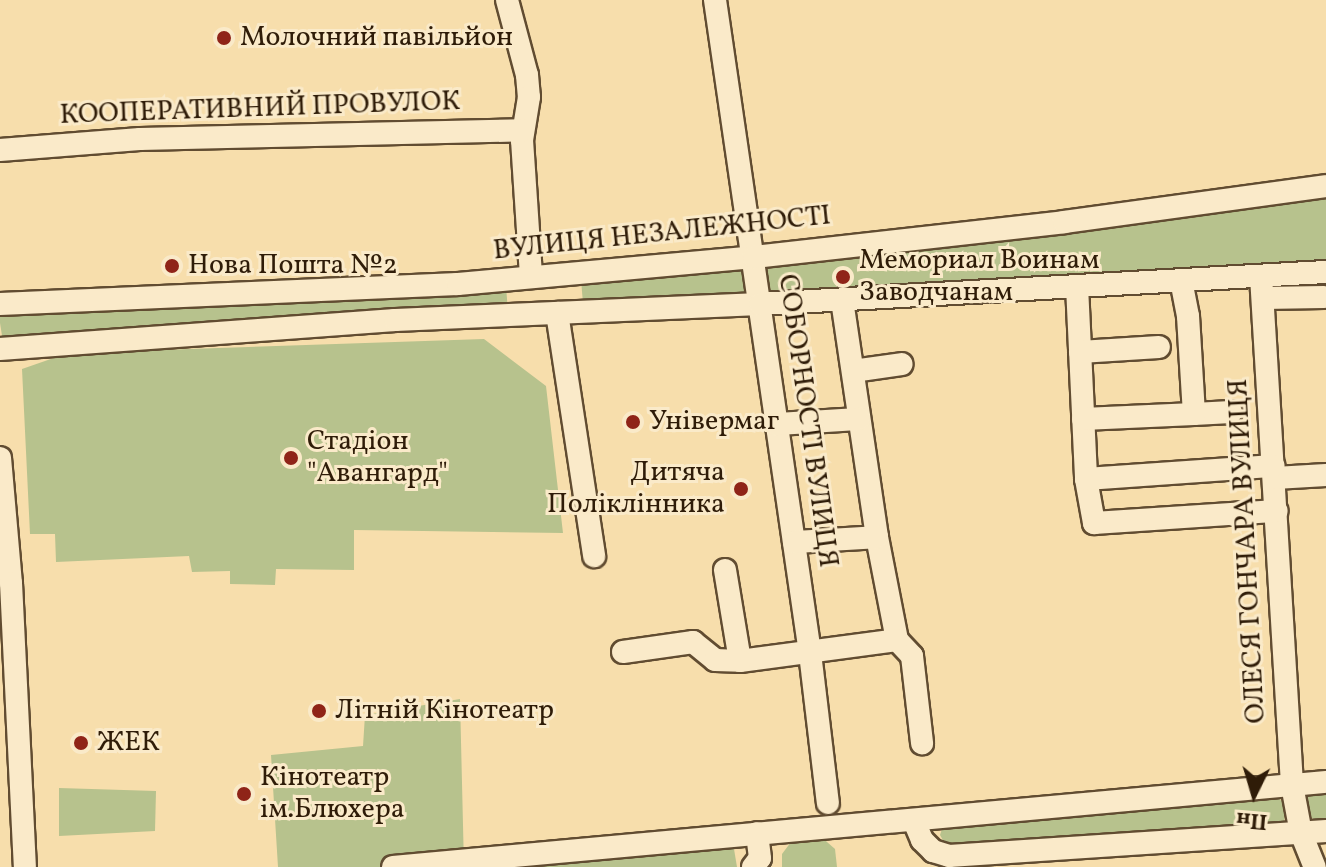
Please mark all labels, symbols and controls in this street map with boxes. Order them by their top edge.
place label: Молочний павільйон [240,21,513,55]
marker: Молочний павільйон [215,29,233,47]
street label: КООПЕРАТИВНИЙ ПРОВУЛОК [59,85,461,133]
street label: ВУЛИЦЯ НЕЗАЛЕЖНОСТІ [492,200,832,268]
place label: Мемориал Воинам Заводчанам [859,244,1099,310]
place label: Нова Пошта №2 [188,249,398,283]
marker: Нова Пошта №2 [163,257,181,275]
marker: Мемориал Воинам Заводчанам [834,268,852,286]
street label: СОБОРНОСТІ ВУЛИЦЯ [770,272,844,570]
street label: ОЛЕСЯ ГОНЧАРА ВУЛИЦЯ [1222,378,1274,724]
place label: Універмаг [649,405,779,439]
marker: Універмаг [624,413,642,431]
place label: Стадіон "Авангард" [307,425,448,491]
marker: Стадіон "Авангард" [282,449,300,467]
place label: Дитяча Поліклінника [547,456,725,522]
marker: Дитяча Поліклінника [732,480,750,498]
place label: Літній Кінотеатр [335,694,554,728]
marker: Літній Кінотеатр [310,702,328,720]
place label: ЖЕК [97,726,160,760]
marker: ЖЕК [72,734,90,752]
north arrow [1214,755,1294,835]
place label: Кінотеатр ім.Блюхера [260,761,405,827]
marker: Кінотеатр ім.Блюхера [235,785,253,803]
text: Пн [1235,803,1269,836]

